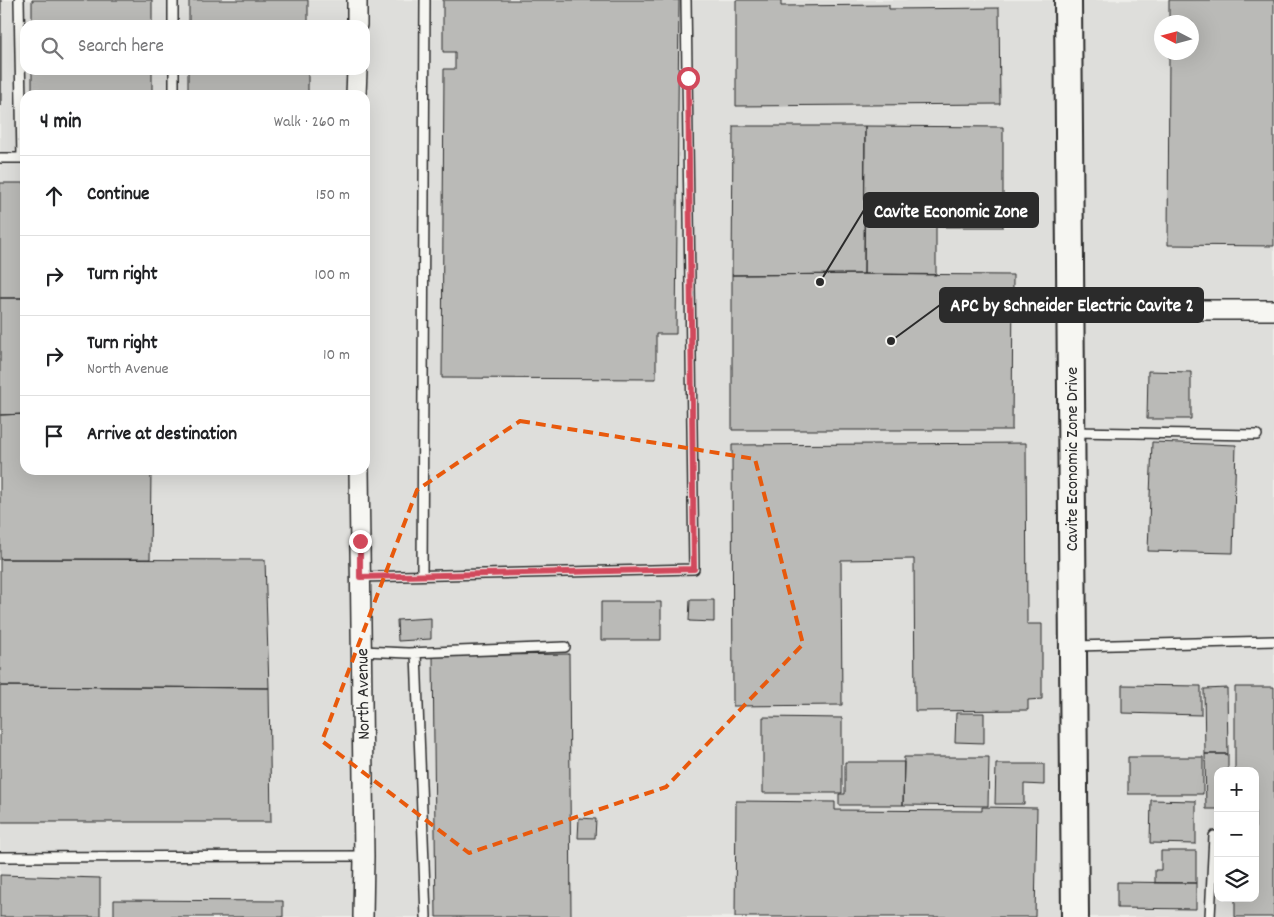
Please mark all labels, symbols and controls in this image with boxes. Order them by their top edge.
north arrow [1154,15,1199,60]
search box [20,20,370,75]
icon: search [38,34,66,62]
text: Search here [78,34,164,61]
route start [677,67,700,90]
text: 4 min [40,108,82,138]
text: Walk · 260 m [274,111,350,134]
icon: ahead [40,182,68,210]
text: Continue [87,182,149,209]
text: 150 m [316,184,350,207]
callout: Cavite Economic Zone [864,193,1038,227]
text: Cavite Economic Zone [874,200,1028,227]
icon: right [40,262,68,290]
text: Turn right [87,262,158,289]
text: 100 m [314,264,350,287]
callout: APC by Schneider Electric Cavite 2 [940,288,1203,322]
text: APC by Schneider Electric Cavite 2 [950,294,1194,321]
text: Turn right [87,331,158,358]
icon: right [40,342,68,370]
text: 10 m [323,344,350,367]
text: North Avenue [87,358,169,381]
street label: Cavite Economic Zone Drive [1061,367,1086,551]
icon: arrive [40,422,68,450]
text: Arrive at destination [87,422,237,449]
route end [349,530,372,553]
street label: North Avenue [351,648,378,740]
map controls [1214,767,1259,902]
button: + [1214,767,1259,812]
button: − [1214,812,1259,857]
button: layers [1214,857,1259,902]

